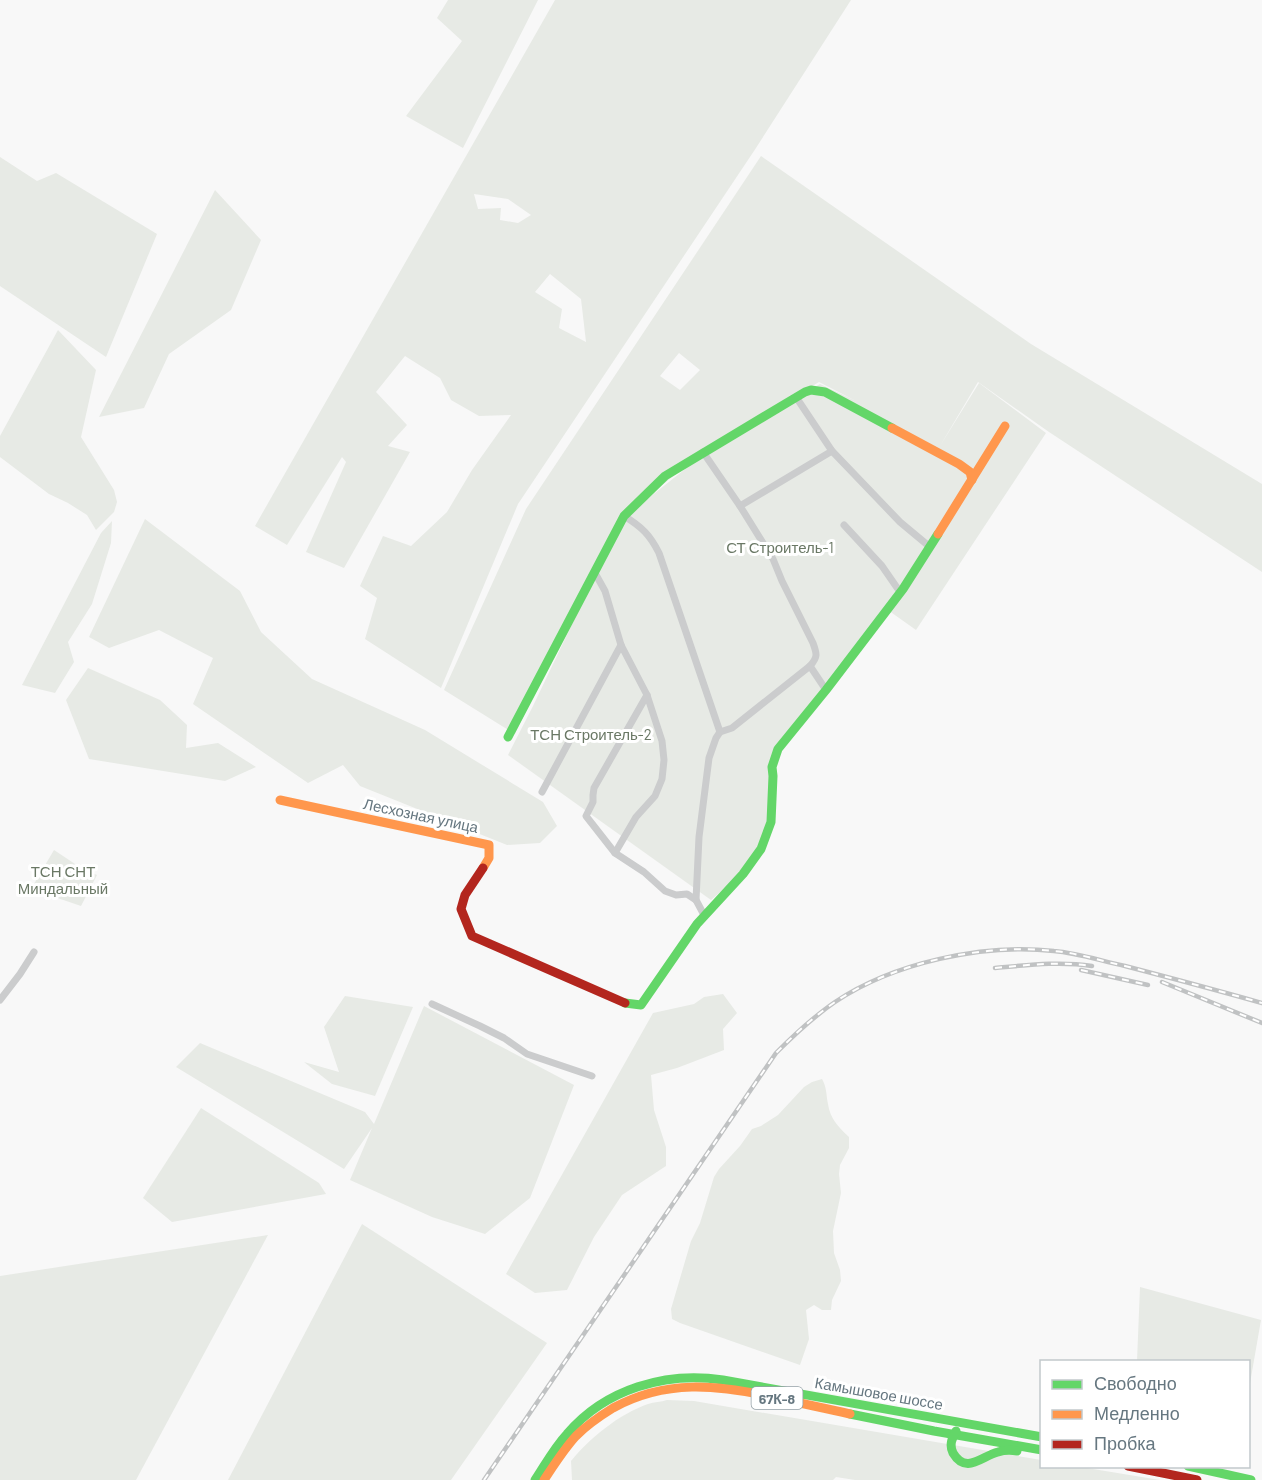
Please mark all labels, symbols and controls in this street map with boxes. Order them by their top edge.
park label: СТ Строитель-1 [726,538,834,556]
park label: ТСН Строитель-2 [530,725,652,743]
street label: Лесхозная улица [362,794,481,836]
park label: ТСН СНТ Миндальный [18,862,108,897]
legend [1040,1360,1250,1468]
text: Свободно [1094,1372,1177,1394]
street label: Камышовое шоссе [814,1373,944,1413]
road number: 67К-8 [752,1387,802,1409]
text: Медленно [1094,1402,1180,1424]
text: Пробка [1094,1432,1157,1454]

